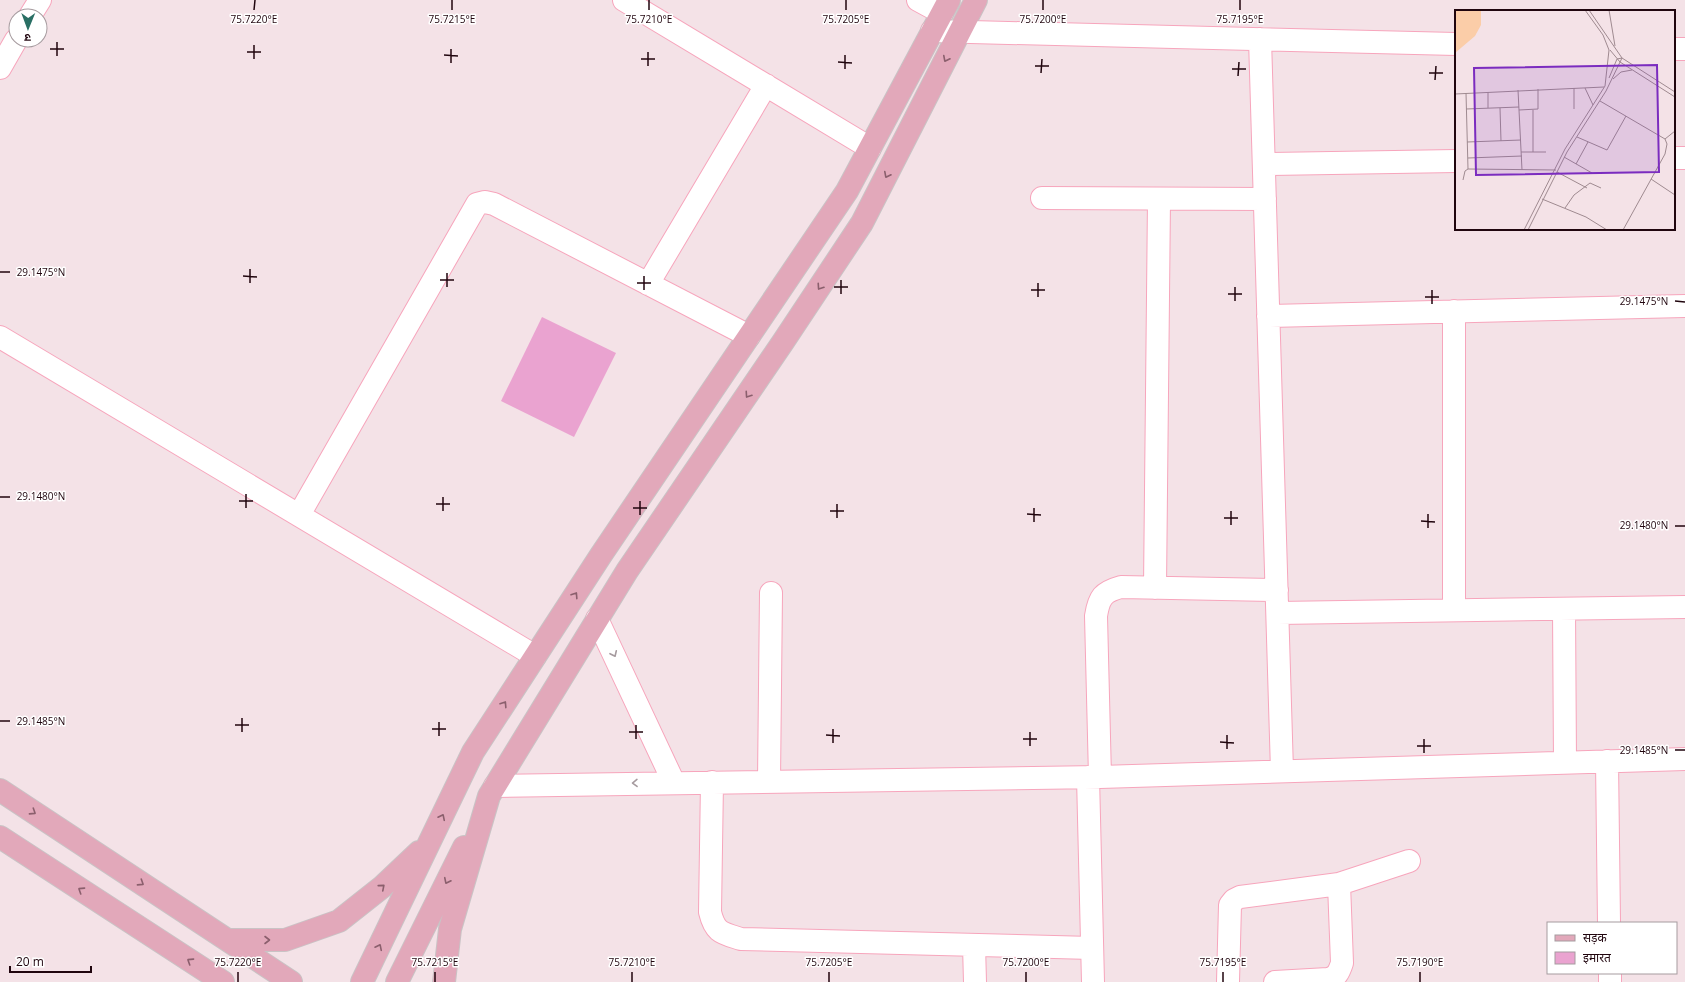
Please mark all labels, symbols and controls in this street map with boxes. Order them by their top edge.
north arrow [8,8,48,48]
inset map [1455,10,1675,230]
text: 75.7220°E [231,12,277,26]
text: 75.7215°E [429,12,475,26]
text: 75.7210°E [626,12,672,26]
text: 75.7205°E [823,12,869,26]
text: 75.7200°E [1020,12,1066,26]
text: 75.7195°E [1217,12,1263,26]
text: उ [24,31,31,46]
one-way arrow [943,55,950,63]
one-way arrow [884,171,892,179]
text: 29.1475°N [17,265,65,279]
one-way arrow [817,283,825,290]
text: 29.1475°N [1620,294,1668,308]
one-way arrow [746,390,753,397]
text: 29.1480°N [17,489,65,503]
text: 29.1480°N [1620,518,1668,532]
one-way arrow [570,592,578,599]
one-way arrow [609,650,617,658]
one-way arrow [500,701,507,708]
text: 29.1485°N [17,714,65,728]
text: 29.1485°N [1620,743,1668,757]
one-way arrow [632,779,638,787]
one-way arrow [28,807,35,814]
one-way arrow [437,814,445,822]
one-way arrow [444,877,452,884]
one-way arrow [137,878,144,886]
one-way arrow [377,885,384,892]
one-way arrow [78,887,85,894]
legend [1547,922,1677,974]
text: सड़क [1583,929,1608,946]
one-way arrow [264,936,270,944]
one-way arrow [374,944,382,951]
scale bar [10,948,91,974]
text: इमारत [1583,949,1612,966]
text: 20 m [16,953,44,970]
text: 75.7220°E [215,955,261,969]
text: 75.7215°E [412,955,458,969]
text: 75.7210°E [609,955,655,969]
text: 75.7205°E [806,955,852,969]
text: 75.7200°E [1003,955,1049,969]
text: 75.7195°E [1200,955,1246,969]
text: 75.7190°E [1397,955,1443,969]
one-way arrow [187,958,194,966]

